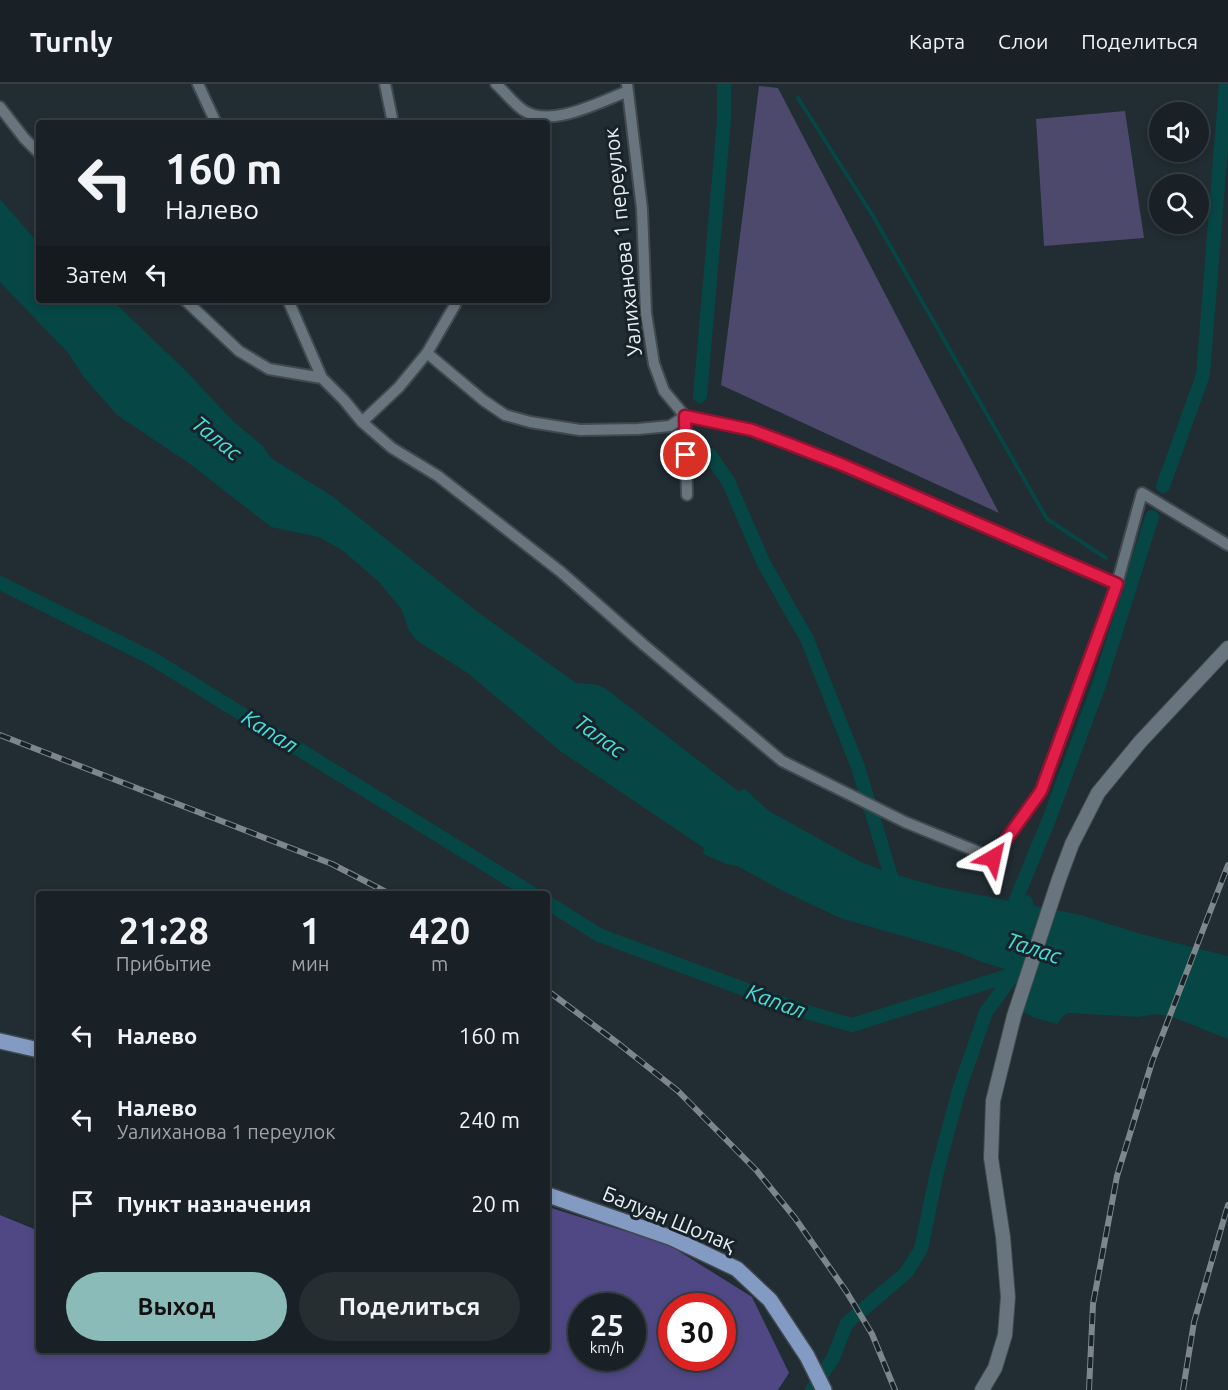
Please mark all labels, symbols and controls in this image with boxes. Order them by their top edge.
text: Turnly [30,26,113,57]
text: Карта [909,29,965,53]
text: Слои [998,29,1048,53]
text: Поделиться [1081,29,1198,53]
map controls [1149,102,1209,234]
button: sound [1149,102,1209,162]
street label: Уалиханова 1 переулок [598,127,646,357]
icon: left [66,144,144,222]
text: 160 m [165,145,282,192]
button: search [1149,174,1209,234]
text: Налево [165,194,259,224]
icon: left [140,258,173,291]
text: Затем [66,262,128,287]
water label: Талас [187,410,248,466]
pin [660,429,711,480]
icon: arrive [669,438,702,471]
water label: Капал [238,704,303,757]
water label: Талас [570,709,631,763]
position arrow [961,826,1025,890]
text: 21:28 [119,910,209,951]
text: 1 [300,910,321,951]
text: 420 [409,910,470,951]
water label: Талас [1003,927,1066,968]
text: Прибытие [116,952,212,975]
text: мин [291,952,329,975]
text: m [431,952,448,975]
water label: Капал [743,978,809,1023]
icon: left [66,1019,99,1052]
text: Налево [117,1023,197,1048]
text: 160 m [459,1023,520,1048]
text: Налево [117,1095,197,1120]
icon: left [66,1103,99,1136]
text: 240 m [459,1107,520,1132]
text: Уалиханова 1 переулок [117,1120,336,1143]
street label: Балуан Шолақ [599,1181,740,1256]
icon: arrive [66,1187,99,1220]
text: Пункт назначения [117,1191,311,1216]
text: 20 m [471,1191,520,1216]
button: Выход [66,1272,287,1341]
button: Поделиться [299,1272,520,1341]
speed limit sign: 30 [658,1293,736,1371]
text: 25 [590,1308,624,1342]
text: km/h [590,1339,624,1356]

